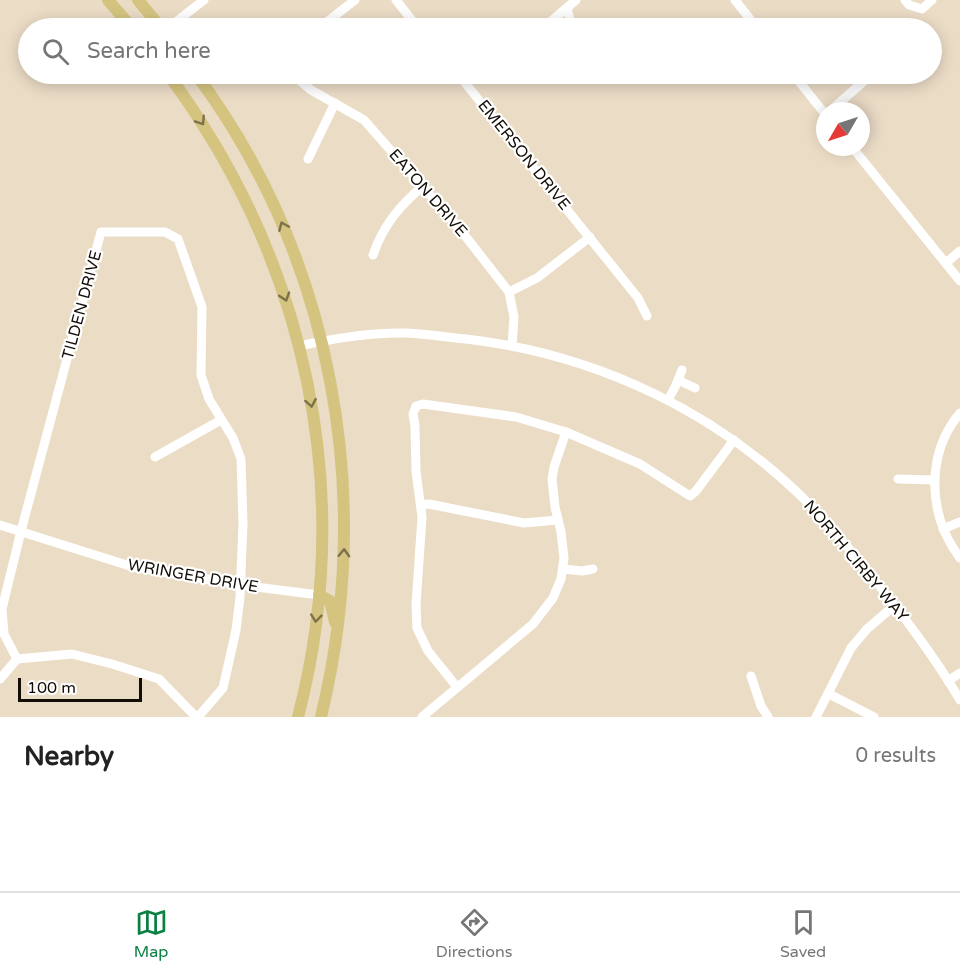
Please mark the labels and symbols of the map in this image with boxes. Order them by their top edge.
street label: EMERSON DRIVE [473,96,575,214]
north arrow [816,102,870,156]
one-way arrow [194,115,205,126]
street label: EATON DRIVE [384,145,472,241]
one-way arrow [278,221,290,232]
street label: TILDEN DRIVE [58,248,106,362]
one-way arrow [278,291,290,302]
one-way arrow [305,398,317,408]
street label: NORTH CIRBY WAY [799,496,913,626]
one-way arrow [338,548,351,557]
street label: WRINGER DRIVE [126,555,260,597]
one-way arrow [311,614,323,623]
scale bar [18,675,142,702]

